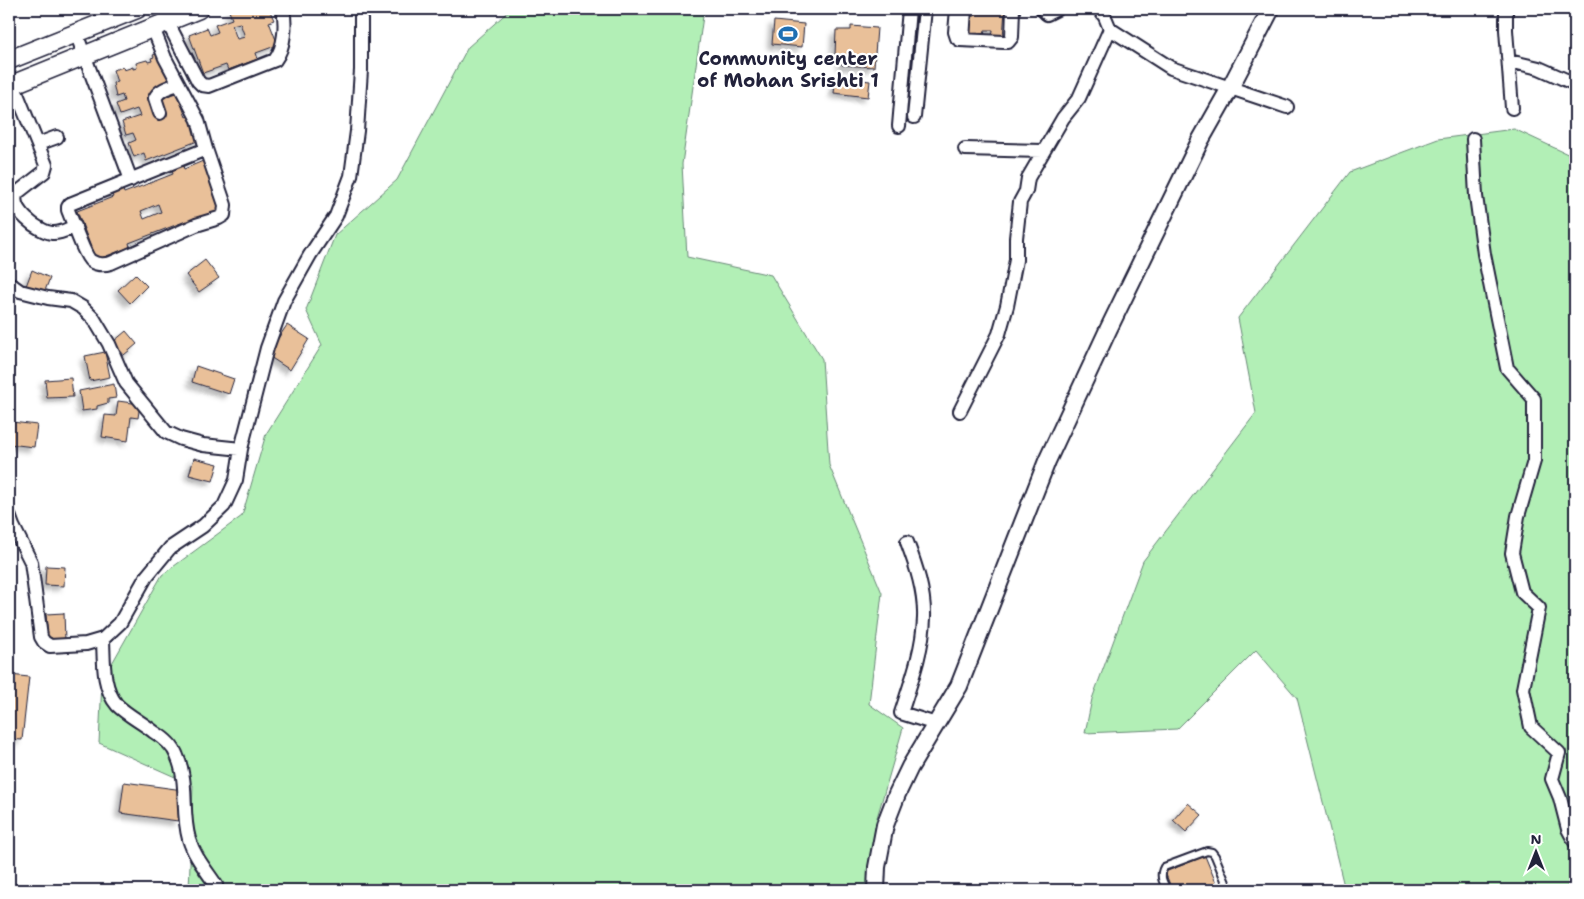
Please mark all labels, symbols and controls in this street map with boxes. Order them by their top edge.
sports icon: Community center of Mohan Srishti 1 [777,23,799,45]
place label: Community center of Mohan Srishti 1 [697,46,879,93]
north arrow [1512,826,1562,876]
text: N [1530,830,1542,848]

